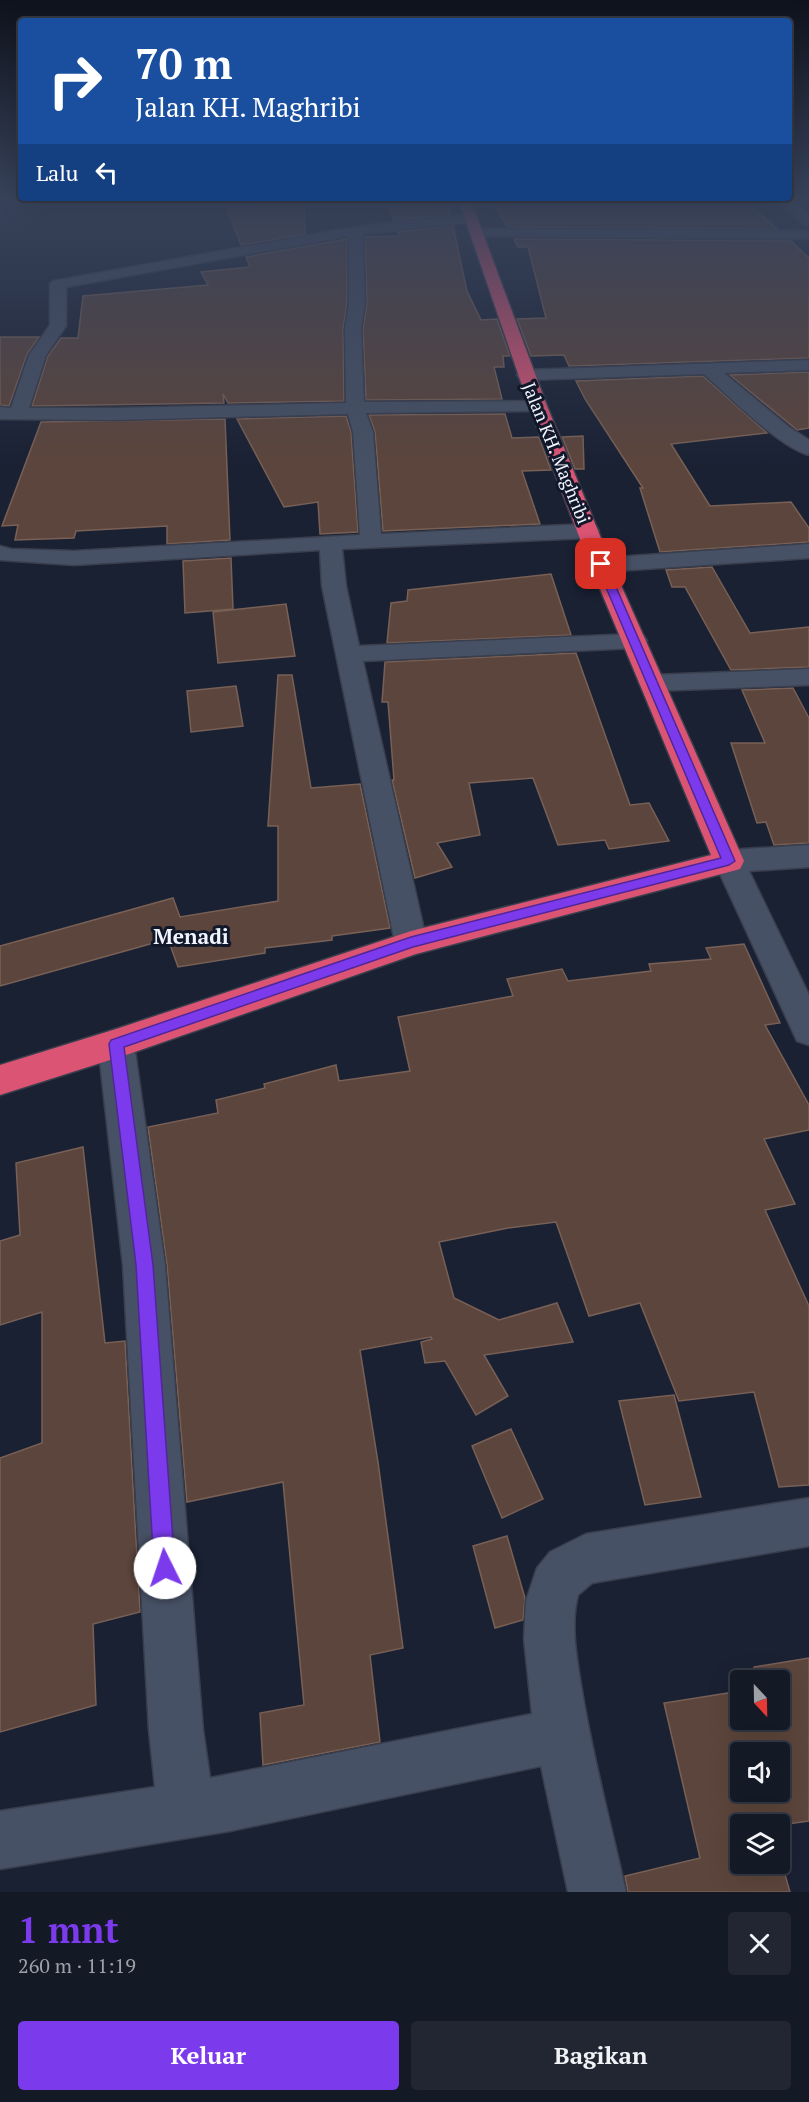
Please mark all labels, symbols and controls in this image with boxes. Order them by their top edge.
text: 70 m [135,35,233,91]
icon: right [36,42,114,120]
text: Jalan KH. Maghribi [135,89,361,125]
icon: left [90,156,123,189]
text: Lalu [36,158,78,187]
street label: Jalan KH. Maghribi [518,379,596,527]
pin [575,538,626,589]
icon: arrive [584,547,617,580]
district label: Menadi [153,922,229,950]
position arrow [133,1536,197,1600]
north arrow [730,1670,790,1730]
map controls [730,1670,790,1874]
button: sound [730,1742,790,1802]
button: layers [730,1814,790,1874]
text: 1 mnt [18,1906,119,1953]
button: close [728,1912,791,1975]
text: 260 m · 11:19 [18,1952,136,1979]
button: Keluar [18,2021,399,2090]
button: Bagikan [411,2021,791,2090]

